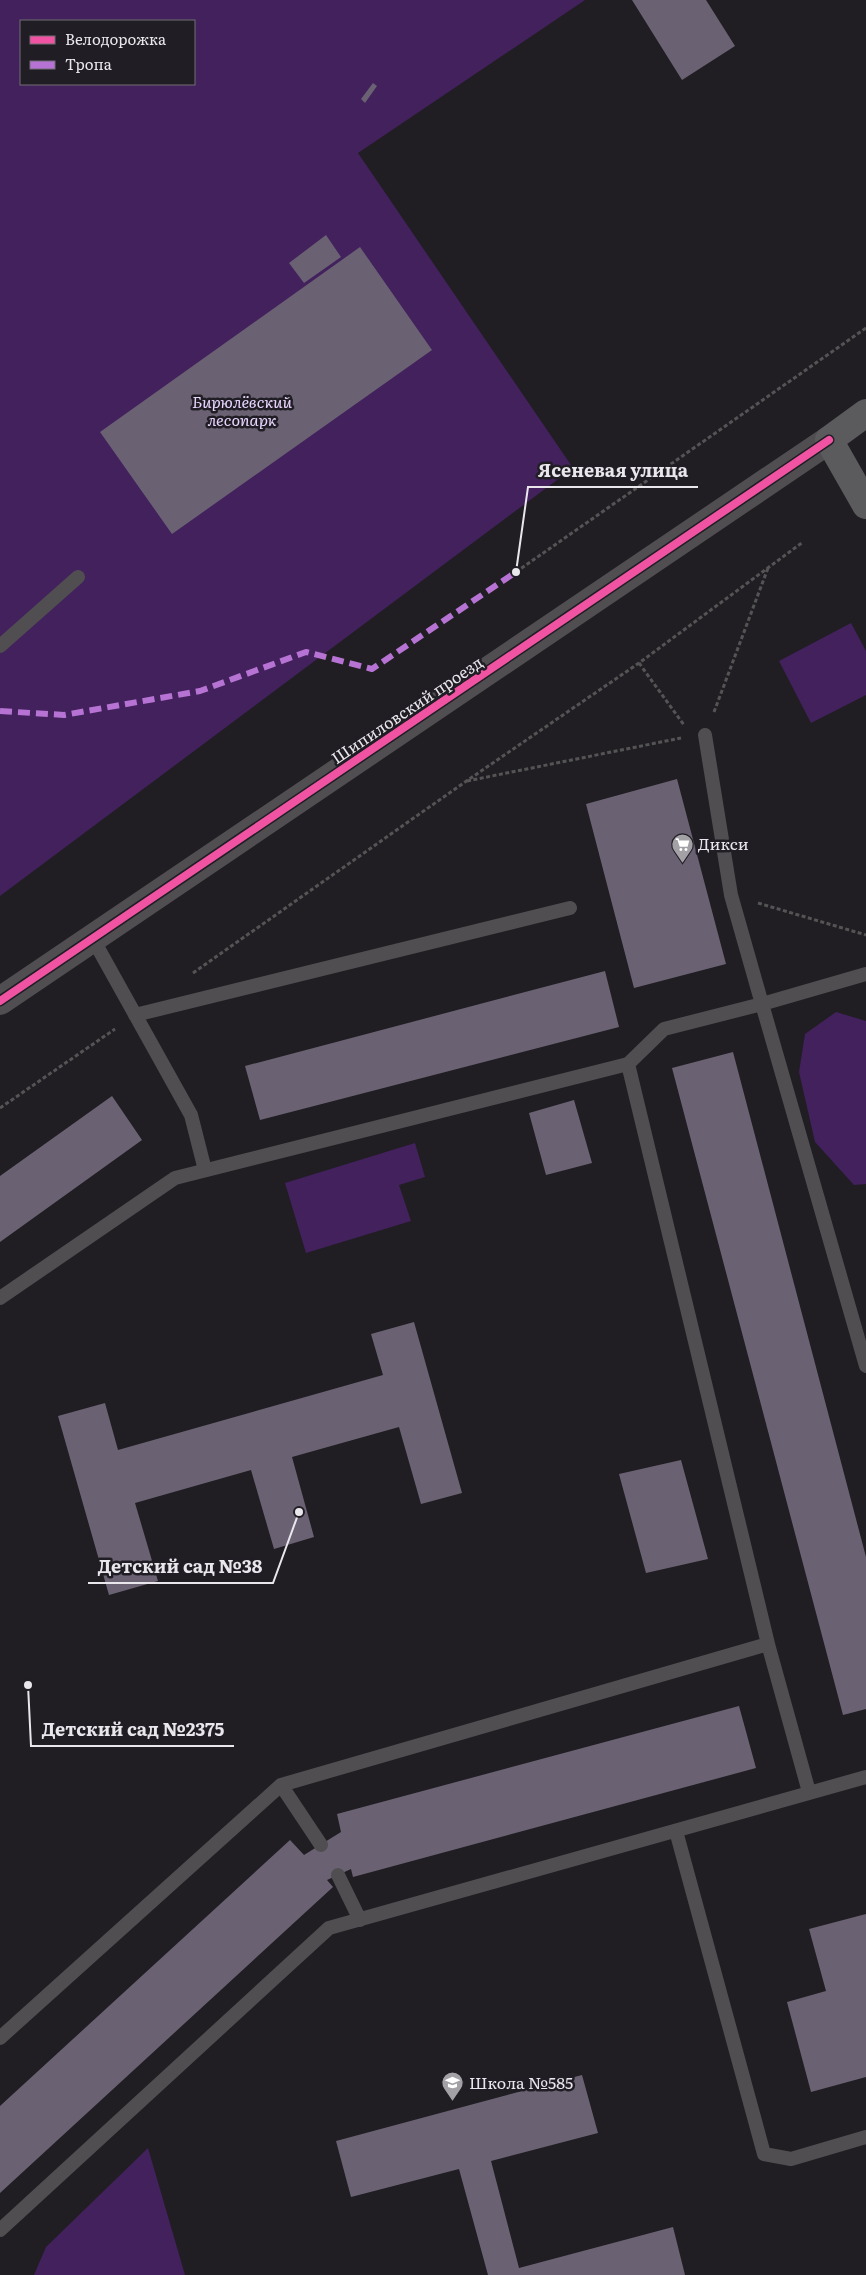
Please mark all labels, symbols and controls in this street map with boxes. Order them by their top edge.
legend [20,20,195,85]
text: Велодорожка [65,27,167,50]
text: Тропа [65,52,113,75]
park label: Бирюлёвский лесопарк [192,389,292,431]
callout: Ясеневая улица [528,454,698,487]
text: Ясеневая улица [538,456,689,483]
street label: Шипиловский проезд [326,649,487,769]
place label: Дикси [698,831,749,855]
supermarket icon: Дикси [670,832,694,863]
callout: Детский сад №38 [88,1550,273,1583]
text: Детский сад №38 [98,1552,263,1579]
callout: Детский сад №2375 [31,1713,234,1746]
text: Детский сад №2375 [42,1715,225,1742]
place label: Школа №585 [469,2070,573,2094]
school or university icon: Школа №585 [441,2071,465,2102]

